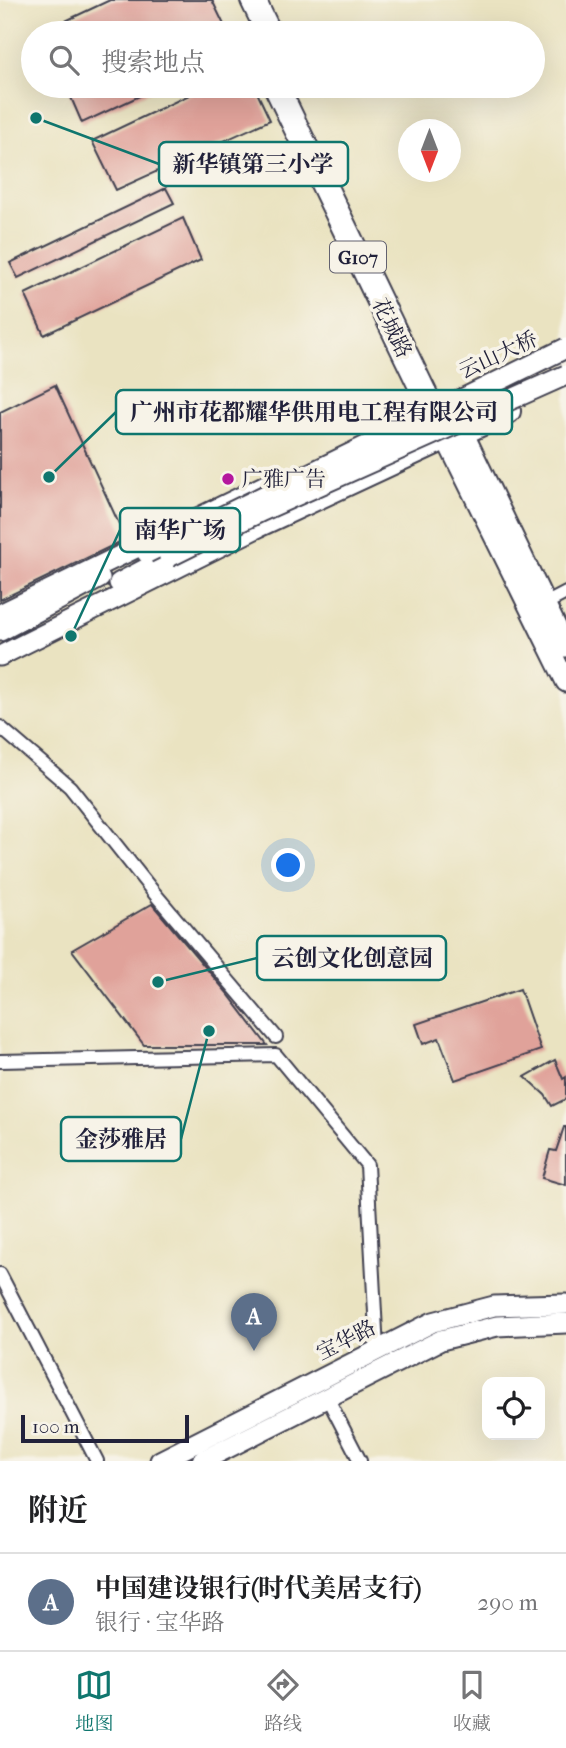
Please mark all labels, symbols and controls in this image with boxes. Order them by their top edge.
search box [21,21,545,98]
icon: search [45,41,83,79]
text: 搜索地点 [101,47,205,78]
north arrow [398,119,461,182]
callout: 新华镇第三小学 [159,142,348,186]
text: 新华镇第三小学 [173,151,334,178]
road number: G107 [330,242,386,272]
street label: 花城路 [367,294,417,362]
street label: 云山大桥 [455,326,541,384]
callout: 广州市花都耀华供用电工程有限公司 [116,390,512,434]
text: 广州市花都耀华供用电工程有限公司 [130,399,498,426]
place label: 广雅广告 [242,467,326,491]
marker: 广雅广告 [220,471,236,487]
callout: 南华广场 [120,508,240,552]
text: 南华广场 [134,517,226,544]
your location [271,848,305,882]
callout: 云创文化创意园 [257,936,446,980]
text: 云创文化创意园 [272,945,433,972]
callout: 金莎雅居 [61,1117,181,1161]
text: 金莎雅居 [75,1126,167,1153]
pin: A [231,1293,277,1351]
street label: 宝华路 [312,1315,380,1365]
map controls [482,1377,545,1440]
button: locate [482,1377,545,1440]
scale bar [21,1412,189,1444]
text: 100 m [32,1416,80,1438]
text: 附近 [28,1493,88,1528]
text: 中国建设银行(时代美居支行) [95,1573,421,1604]
text: A [44,1589,58,1616]
text: 290 m [477,1589,538,1616]
text: 银行 · 宝华路 [95,1609,225,1636]
tab: 地图 [75,1666,113,1735]
tab: 路线 [264,1666,302,1735]
tab: 收藏 [453,1666,491,1735]

